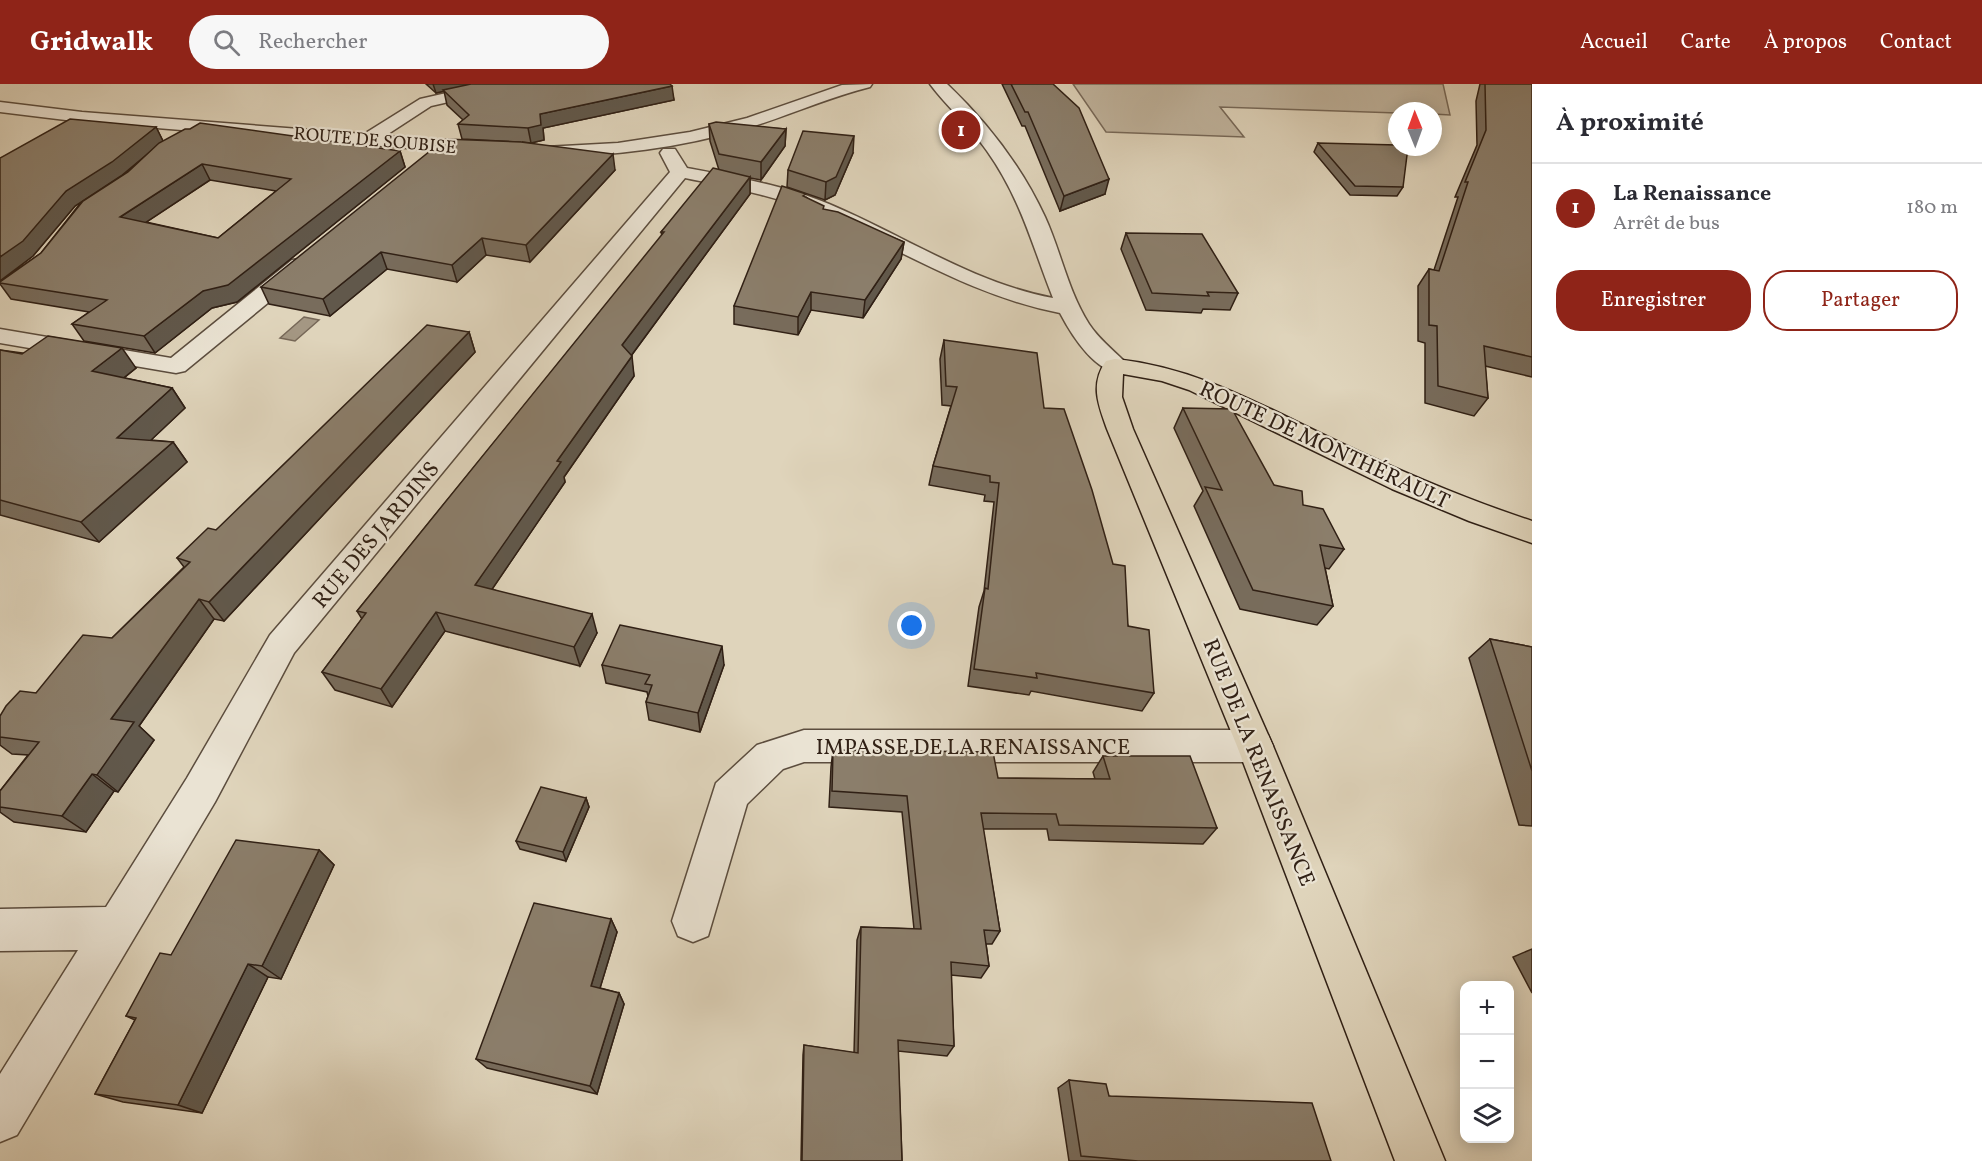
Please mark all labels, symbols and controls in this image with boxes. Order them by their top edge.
search box [189,15,609,69]
text: Gridwalk [30,23,153,62]
icon: search [210,26,243,59]
text: Rechercher [258,27,367,58]
text: Accueil [1580,28,1648,57]
text: Carte [1681,28,1731,57]
text: À propos [1764,28,1847,57]
text: Contact [1880,28,1952,57]
north arrow [1388,102,1442,156]
text: À proximité [1556,105,1704,141]
pin: 1 [942,108,980,152]
street label: ROUTE DE SOUBISE [292,122,457,161]
text: La Renaissance [1613,179,1771,210]
text: 1 [1571,194,1580,222]
text: 180 m [1906,194,1958,222]
text: Arrêt de bus [1613,210,1720,238]
button: Enregistrer [1556,270,1751,331]
button: Partager [1763,270,1958,331]
street label: ROUTE DE MONTHÉRAULT [1194,374,1454,518]
street label: RUE DES JARDINS [306,455,448,616]
your location [897,611,926,640]
street label: RUE DE LA RENAISSANCE [1194,634,1322,891]
street label: IMPASSE DE LA RENAISSANCE [816,733,1130,764]
map controls [1460,981,1514,1143]
button: + [1460,981,1514,1035]
button: − [1460,1035,1514,1089]
button: layers [1460,1089,1514,1143]

